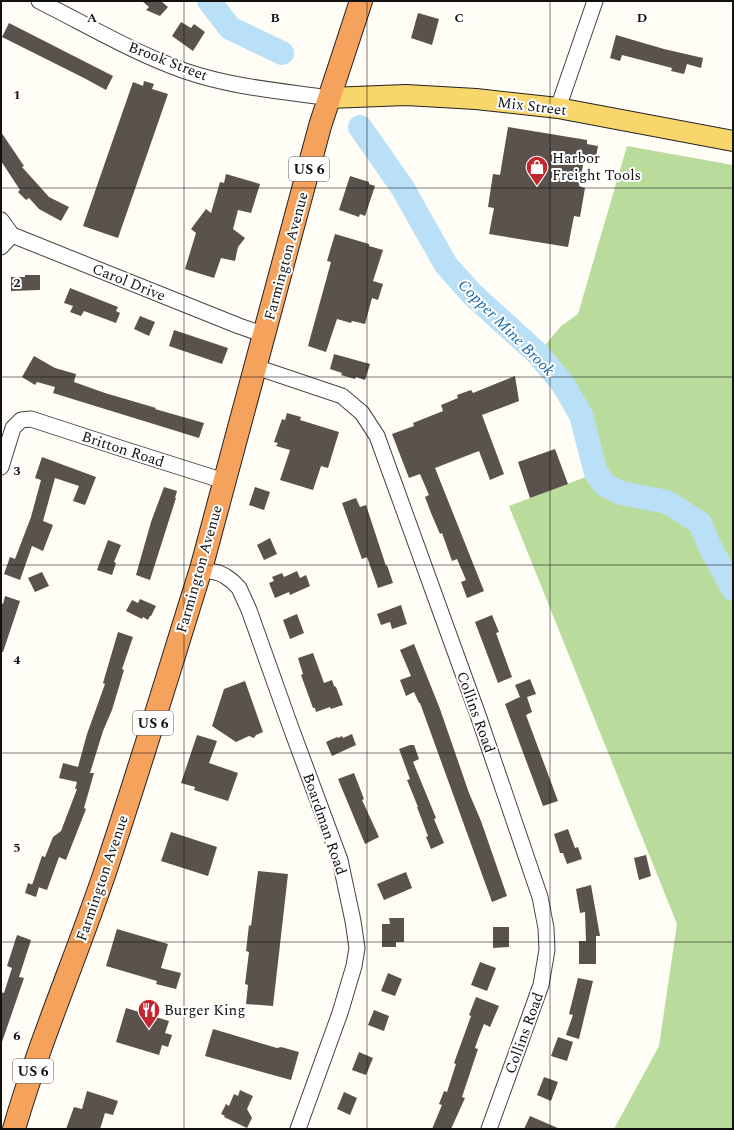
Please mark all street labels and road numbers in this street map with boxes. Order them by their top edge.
street label: Brook Street [125,36,211,87]
street label: Mix Street [496,91,568,122]
road number: US 6 [289,157,329,181]
street label: Farmington Avenue [258,189,315,323]
street label: Carol Drive [89,257,169,308]
street label: Britton Road [79,425,167,474]
street label: Farmington Avenue [170,503,229,636]
street label: Collins Road [450,668,501,756]
road number: US 6 [133,711,173,735]
street label: Boardman Road [296,770,353,878]
street label: Farmington Avenue [70,812,135,944]
street label: Collins Road [499,989,550,1077]
road number: US 6 [13,1059,53,1083]

